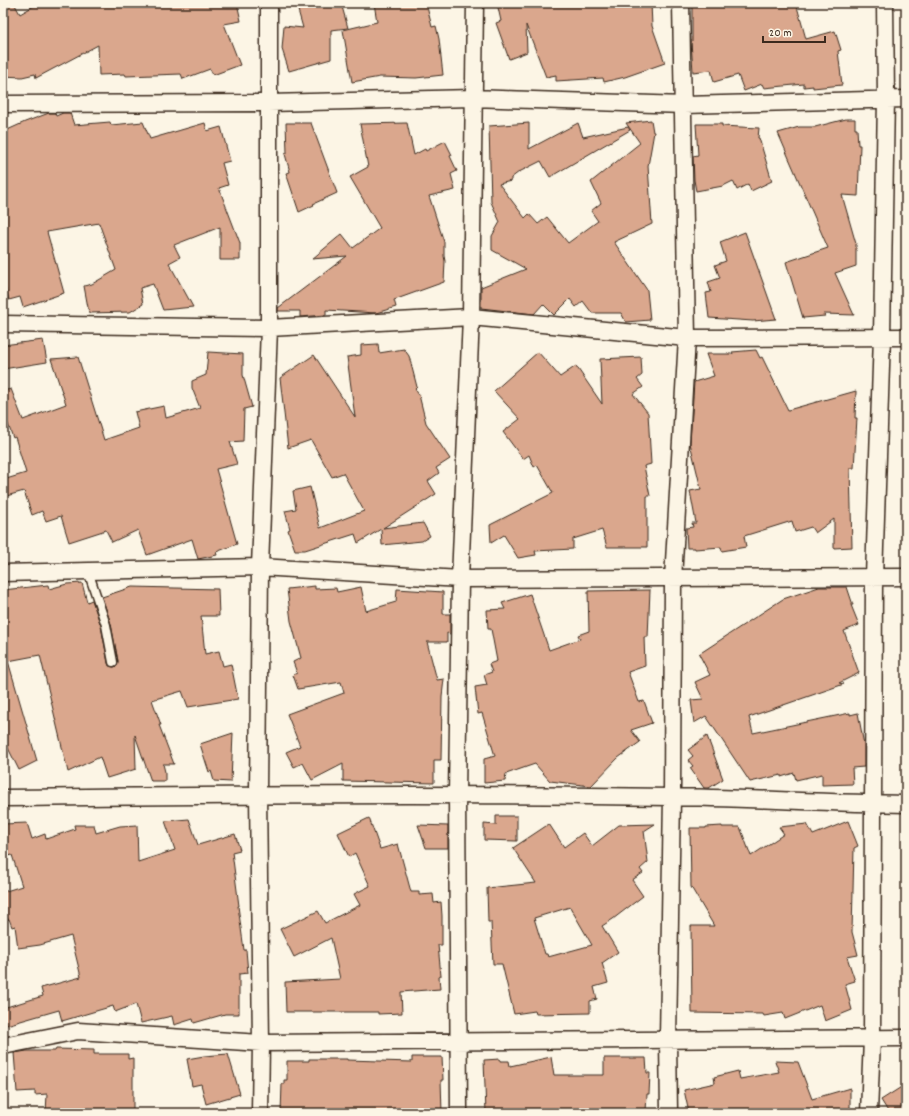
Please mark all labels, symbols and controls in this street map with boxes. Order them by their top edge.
scale bar [763,18,825,44]
text: 20 m [769,25,792,42]

